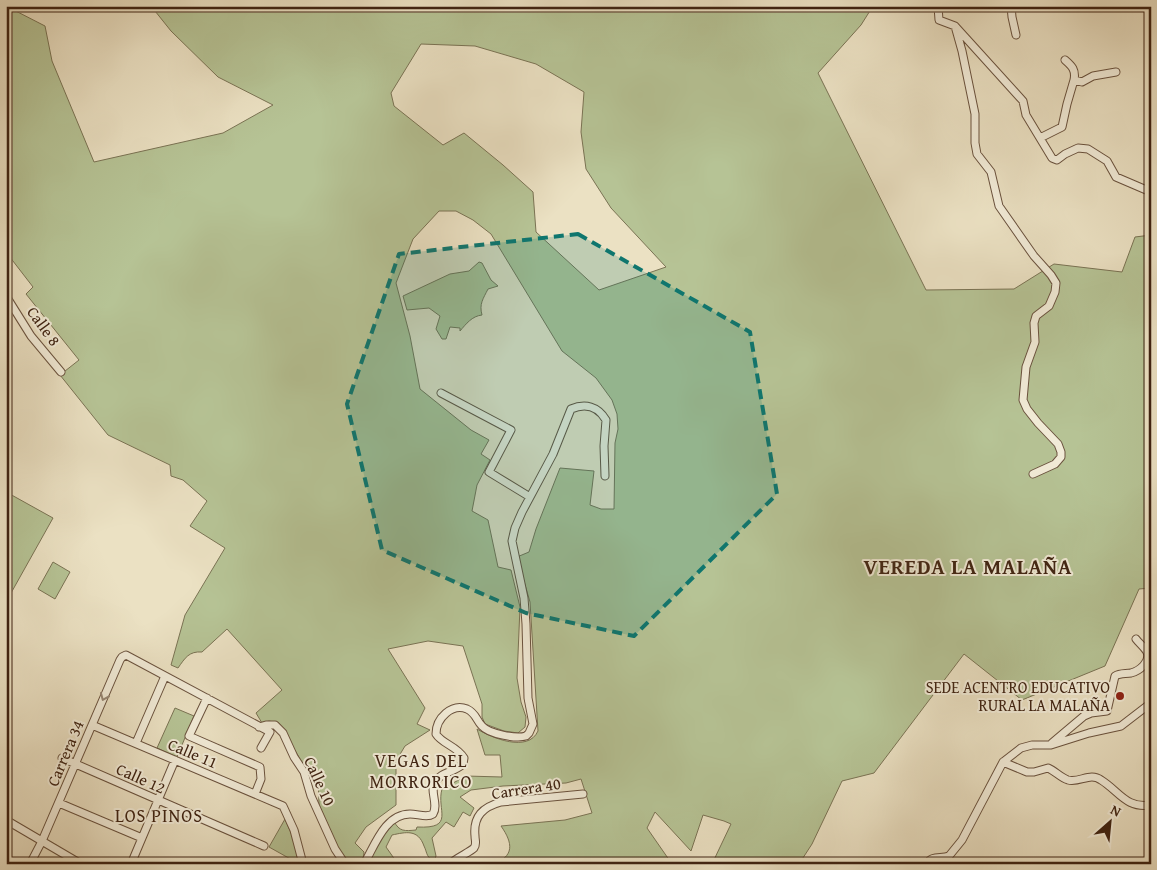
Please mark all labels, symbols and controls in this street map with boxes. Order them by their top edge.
street label: Calle 8 [21,301,67,351]
district label: VEREDA LA MALAÑA [864,551,1072,582]
place label: SEDE ACENTRO EDUCATIVO RURAL LA MALAÑA [926,675,1110,717]
marker: SEDE ACENTRO EDUCATIVO RURAL LA MALAÑA [1114,690,1126,702]
one-way arrow [100,692,111,701]
street label: Carrera 34 [40,716,90,790]
street label: Calle 11 [165,732,221,774]
district label: VEGAS DEL MORRORICO [370,747,472,795]
street label: Calle 10 [298,753,342,810]
street label: Calle 12 [113,757,169,799]
street label: Carrera 40 [490,771,563,805]
north arrow [1084,798,1134,848]
text: N [1107,799,1125,822]
district label: LOS PINOS [115,802,203,829]

